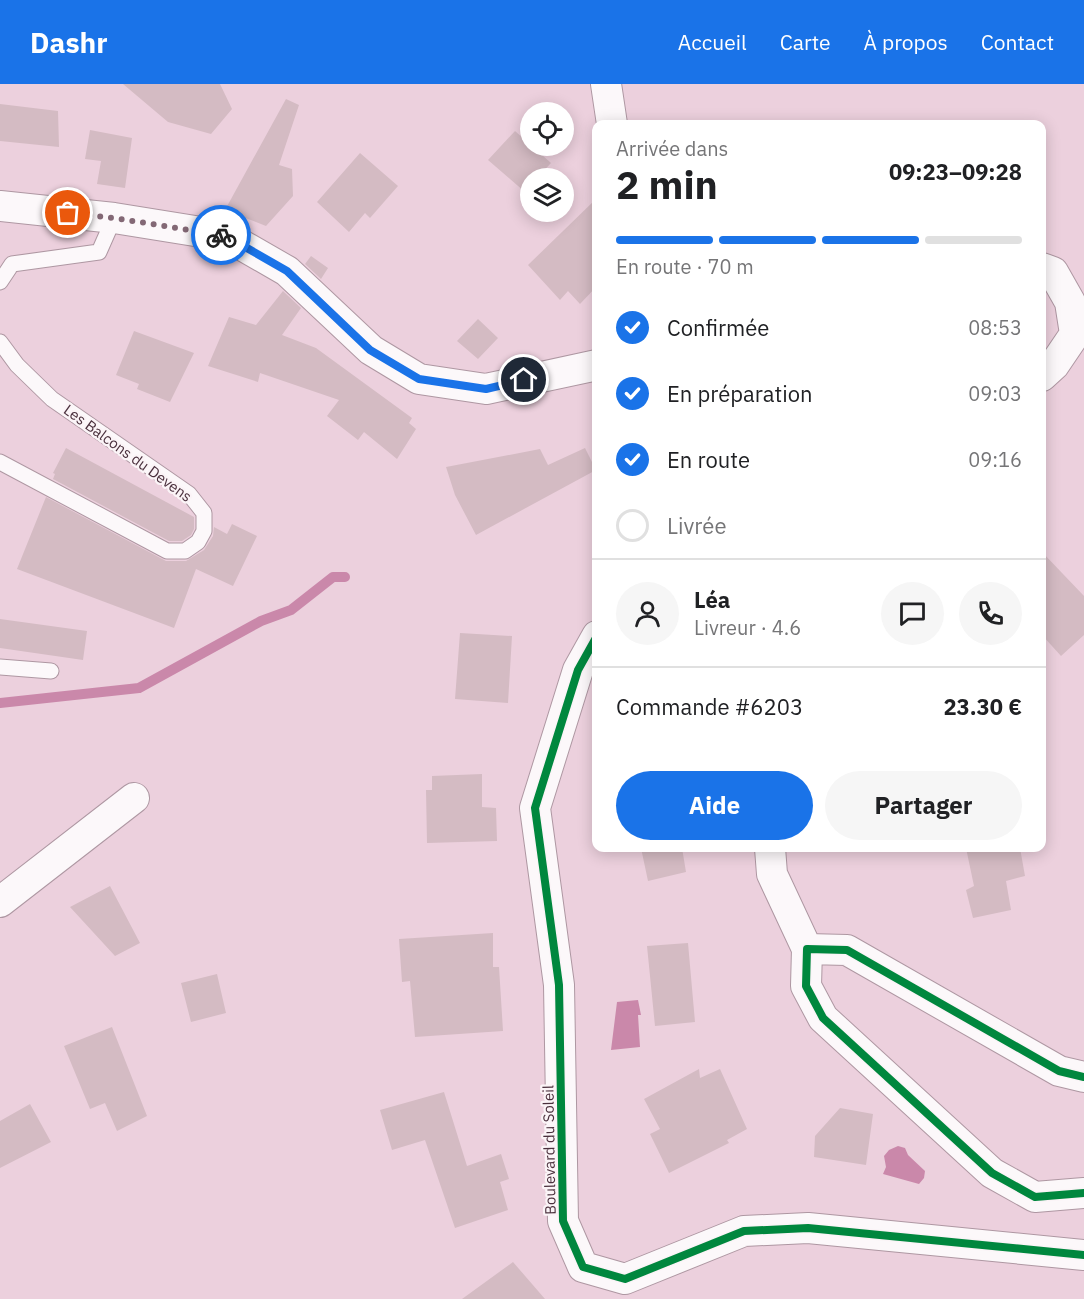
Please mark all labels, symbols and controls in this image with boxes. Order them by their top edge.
text: Dashr [30,24,108,61]
text: Accueil [678,28,747,56]
text: Carte [780,28,831,56]
text: À propos [864,28,948,56]
text: Contact [981,28,1054,56]
map controls [520,102,574,222]
button: locate [520,102,574,156]
text: Arrivée dans [616,135,728,162]
text: 09:23–09:28 [889,157,1022,186]
text: 2 min [616,159,718,210]
button: layers [520,168,574,222]
pin [42,187,93,238]
icon: bag [51,196,84,229]
courier [191,205,251,265]
icon: bike [205,219,238,252]
text: En route · 70 m [616,253,754,280]
icon: check [616,311,649,344]
text: Confirmée [667,313,769,342]
text: 08:53 [968,314,1022,341]
pin [498,354,549,405]
icon: home [507,363,540,396]
icon: check [616,377,649,410]
text: En préparation [667,379,813,408]
text: 09:03 [968,380,1022,407]
street label: Les Balcons du Devens [60,400,196,506]
icon: check [616,443,649,476]
text: En route [667,445,750,474]
text: 09:16 [968,446,1022,473]
text: Livrée [667,511,726,540]
button: person [616,582,679,645]
button: chat [881,582,944,645]
button: phone [959,582,1022,645]
text: Léa [694,585,730,614]
text: Livreur · 4.6 [694,614,801,641]
text: Commande #6203 [616,692,803,721]
text: 23.30 € [943,692,1022,721]
button: Aide [616,771,813,840]
button: Partager [825,771,1022,840]
street label: Boulevard du Soleil [538,1085,560,1215]

